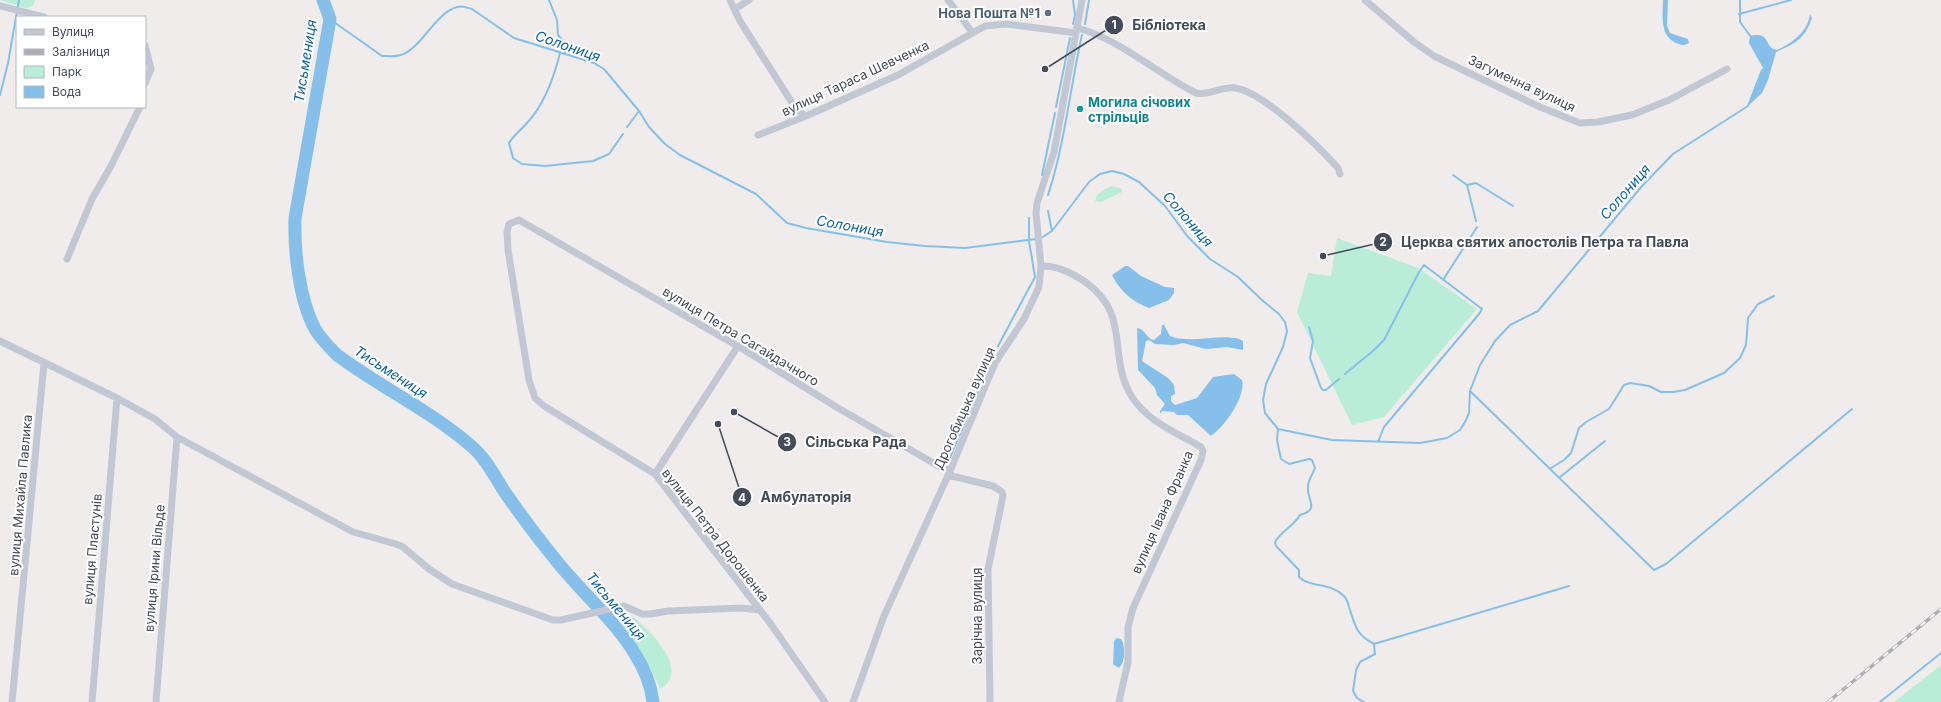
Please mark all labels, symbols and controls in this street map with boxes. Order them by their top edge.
place label: Нова Пошта №1 [938,5,1040,21]
marker: Нова Пошта №1 [1043,8,1053,18]
callout: Бібліотека [1104,12,1214,38]
legend [16,16,146,108]
text: Бібліотека [1132,16,1206,33]
text: 1 [1111,17,1117,32]
water label: Тисьмениця [290,18,320,104]
text: Вулиця [52,24,94,39]
water label: Солониця [533,26,603,65]
street label: вулиця Тараса Шевченка [779,37,931,119]
text: Залізниця [52,44,110,59]
street label: Загуменна вулиця [1466,51,1578,115]
text: Парк [52,64,82,79]
text: Вода [52,84,81,99]
place label: Могила січових стрільців [1088,94,1191,125]
marker: Могила січових стрільців [1075,104,1085,114]
water label: Солониця [1596,160,1653,223]
water label: Солониця [1160,188,1217,250]
water label: Солониця [815,211,885,240]
callout: Церква святих апостолів Петра та Павла [1373,229,1697,255]
text: Церква святих апостолів Петра та Павла [1401,233,1689,250]
text: 2 [1379,234,1387,249]
street label: вулиця Петра Сагайдачного [660,283,822,389]
water label: Тисьмениця [351,342,431,402]
street label: Дрогобицька вулиця [930,344,998,472]
street label: вулиця Михайла Павлика [5,414,35,576]
callout: Сільська Рада [777,429,914,455]
text: Сільська Рада [805,433,907,450]
text: 3 [783,434,791,449]
street label: вулиця Івана Франка [1128,448,1196,576]
street label: вулиця Петра Дорошенка [659,465,773,605]
callout: Амбулаторія [732,484,859,510]
text: Амбулаторія [761,488,851,505]
text: 4 [738,490,746,505]
street label: вулиця Пластунів [79,493,105,605]
street label: вулиця Ірини Вільде [140,503,168,633]
water label: Тисьмениця [583,568,650,643]
street label: Зарічна вулиця [969,568,985,664]

